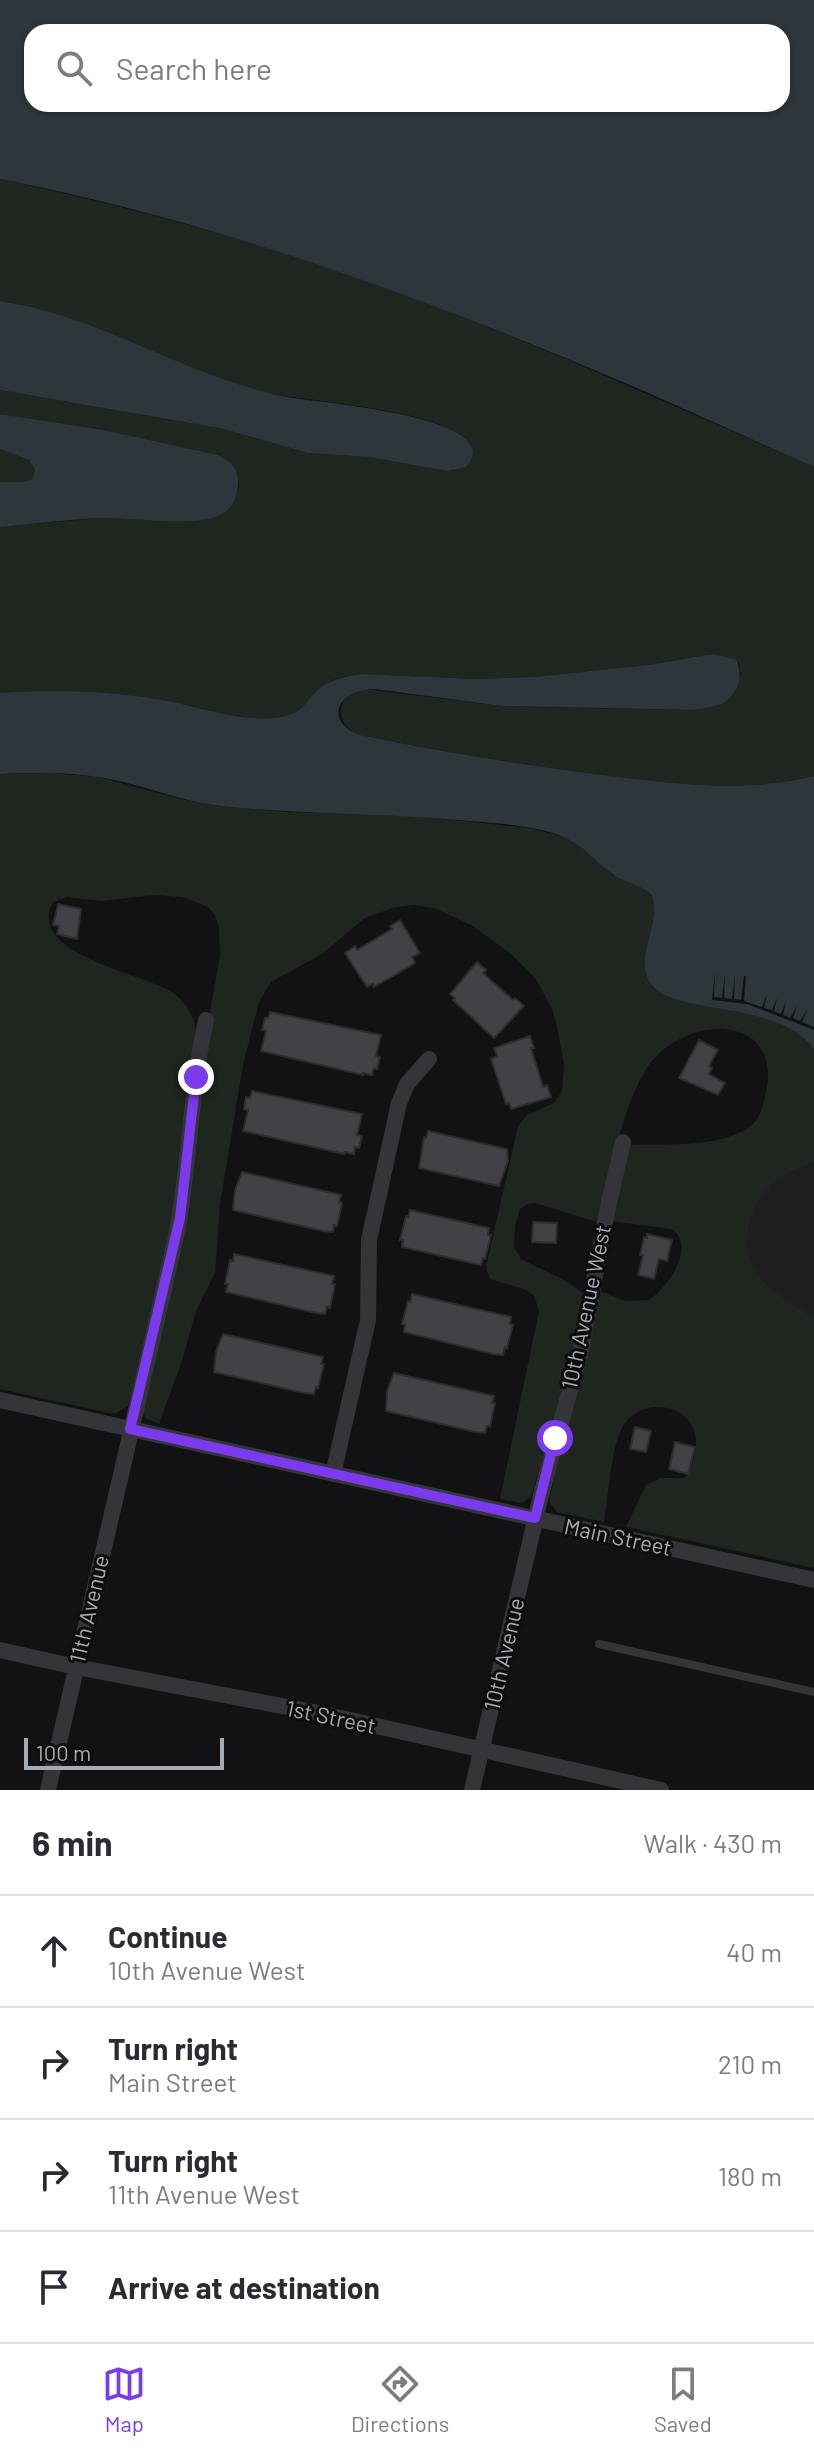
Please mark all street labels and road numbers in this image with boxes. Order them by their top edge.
street label: 10th Avenue West [555,1222,615,1391]
street label: Main Street [562,1512,674,1560]
street label: 11th Avenue [63,1552,113,1665]
street label: 10th Avenue [478,1595,529,1712]
street label: 1st Street [284,1694,378,1738]

